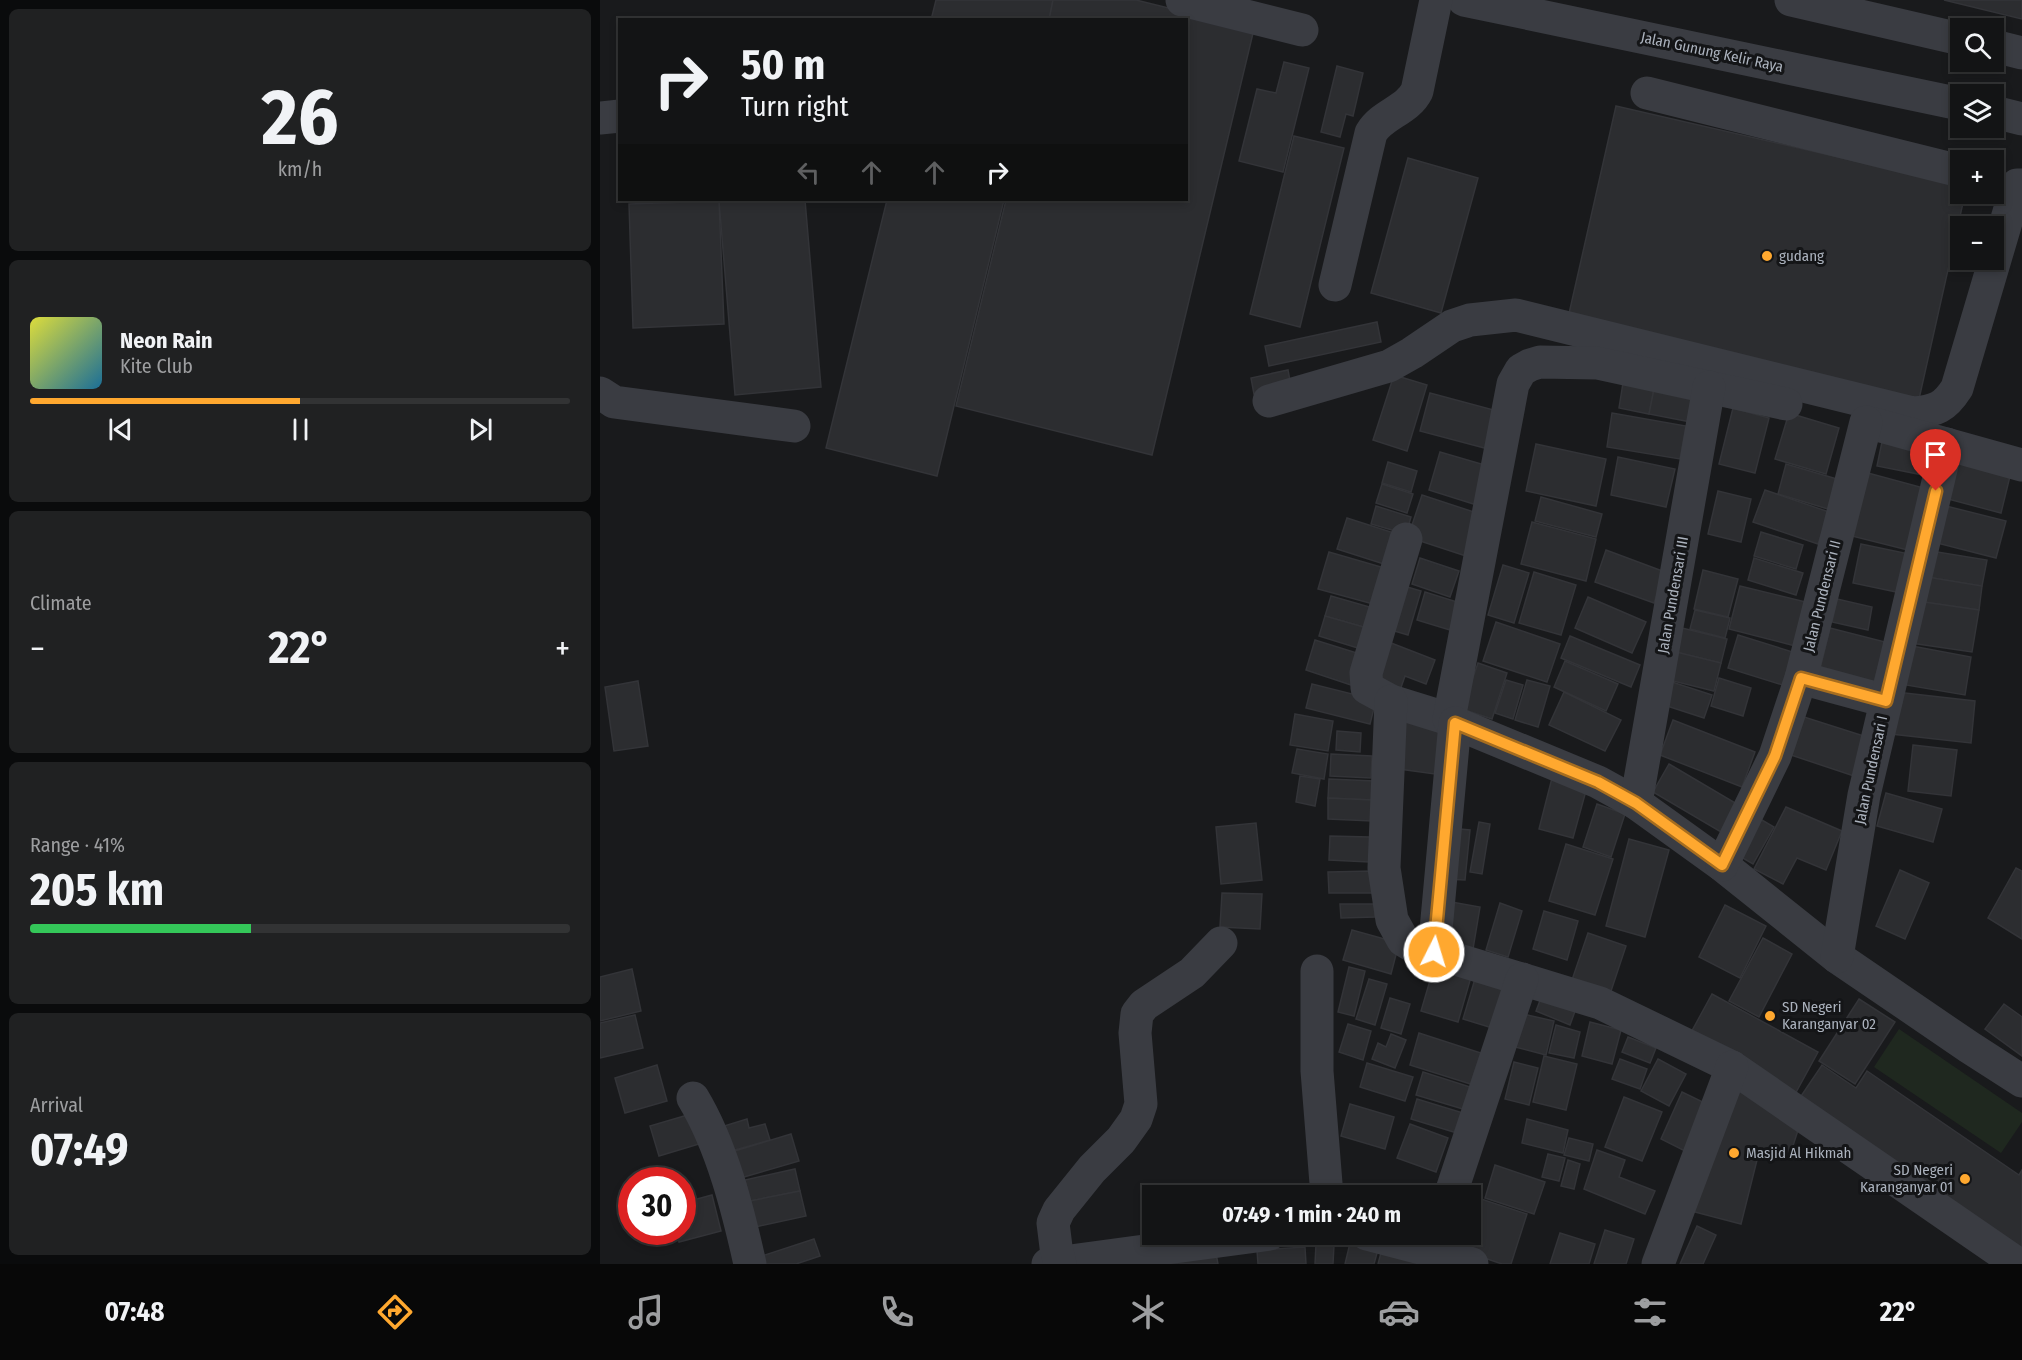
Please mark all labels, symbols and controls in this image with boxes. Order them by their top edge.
map controls [1950,18,2004,270]
button: search [1950,18,2004,72]
street label: Jalan Gunung Kelir Raya [1639,28,1785,76]
text: 50 m [741,40,825,90]
icon: right [642,42,720,120]
text: 26 [262,71,338,165]
button: layers [1950,84,2004,138]
text: Turn right [741,91,849,123]
button: + [1950,150,2004,204]
icon: left [792,156,825,189]
icon: ahead [855,156,888,189]
icon: ahead [918,156,951,189]
icon: right [981,156,1014,189]
text: km/h [278,157,322,181]
button: − [1950,216,2004,270]
place label: gudang [1779,247,1824,265]
marker: gudang [1760,249,1774,263]
text: Neon Rain [120,327,213,354]
text: Kite Club [120,354,193,378]
icon: previous [104,413,137,446]
icon: pause [284,413,317,446]
icon: next [464,413,497,446]
pin [1910,429,1961,491]
icon: arrive [1919,438,1952,471]
street label: Jalan Pundensari III [1654,535,1692,655]
street label: Jalan Pundensari II [1799,538,1845,654]
text: Climate [30,591,92,615]
text: 22° [269,621,331,675]
text: − [30,629,45,669]
text: + [555,629,570,669]
street label: Jalan Pundensari I [1851,714,1891,826]
text: Range · 41% [30,833,125,857]
text: 205 km [30,863,164,917]
position arrow [1402,920,1466,984]
place label: SD Negeri Karanganyar 02 [1782,998,1876,1033]
marker: SD Negeri Karanganyar 02 [1763,1009,1777,1023]
text: Arrival [30,1093,83,1117]
text: 07:49 [30,1123,129,1177]
place label: Masjid Al Hikmah [1746,1144,1851,1162]
marker: Masjid Al Hikmah [1727,1146,1741,1160]
place label: SD Negeri Karanganyar 01 [1860,1161,1953,1196]
speed limit sign: 30 [618,1167,696,1245]
marker: SD Negeri Karanganyar 01 [1958,1172,1972,1186]
text: 07:49 · 1 min · 240 m [1222,1201,1401,1228]
icon: directions [374,1291,416,1333]
icon: music [625,1291,667,1333]
icon: phone [876,1291,918,1333]
icon: climate [1127,1291,1169,1333]
icon: car [1378,1291,1420,1333]
icon: filters [1629,1291,1671,1333]
text: 07:48 [105,1296,164,1328]
text: 22° [1880,1296,1917,1328]

